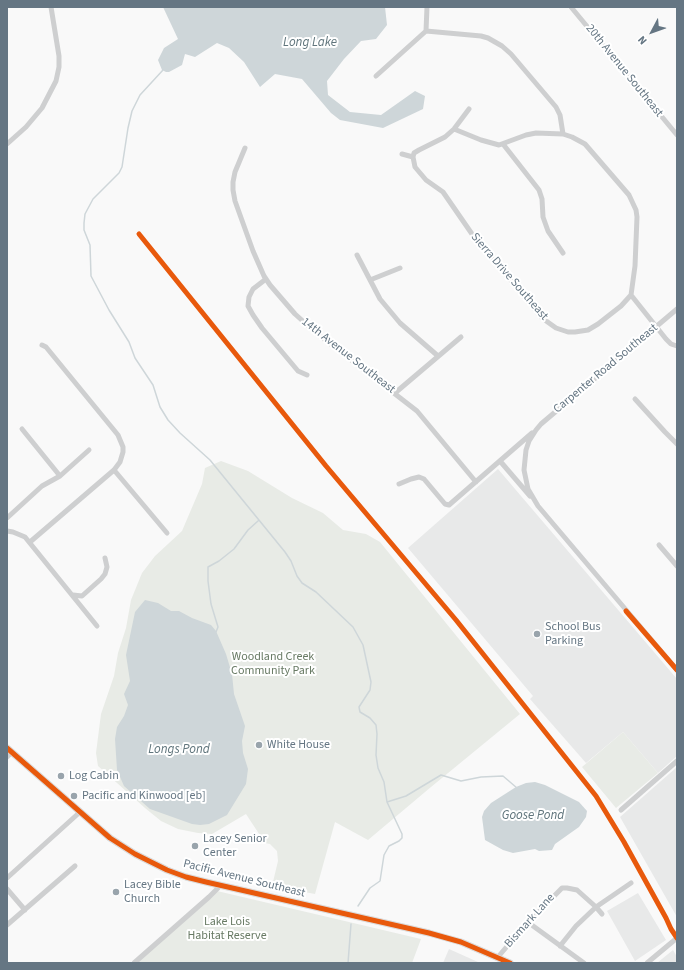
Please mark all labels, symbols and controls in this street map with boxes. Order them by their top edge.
north arrow [632,12,672,52]
street label: 20th Avenue Southeast [582,22,666,120]
text: N [635,33,651,48]
water label: Long Lake [283,35,337,51]
street label: Sierra Drive Southeast [467,230,551,324]
street label: 14th Avenue Southeast [298,315,398,397]
street label: Carpenter Road Southeast [551,321,661,417]
place label: School Bus Parking [545,620,600,648]
marker: School Bus Parking [532,629,542,639]
park label: Woodland Creek Community Park [231,650,315,678]
place label: White House [267,738,330,752]
marker: White House [254,740,264,750]
water label: Longs Pond [148,742,210,758]
place label: Log Cabin [69,769,119,783]
marker: Log Cabin [56,771,66,781]
place label: Pacific and Kinwood [eb] [82,789,206,803]
marker: Pacific and Kinwood [eb] [69,791,79,801]
water label: Goose Pond [502,808,564,824]
place label: Lacey Senior Center [203,832,267,860]
marker: Lacey Senior Center [190,841,200,851]
street label: Pacific Avenue Southeast [182,857,306,901]
place label: Lacey Bible Church [124,878,181,906]
marker: Lacey Bible Church [111,887,121,897]
street label: Bismark Lane [502,891,558,951]
park label: Lake Lois Habitat Reserve [187,915,267,943]

